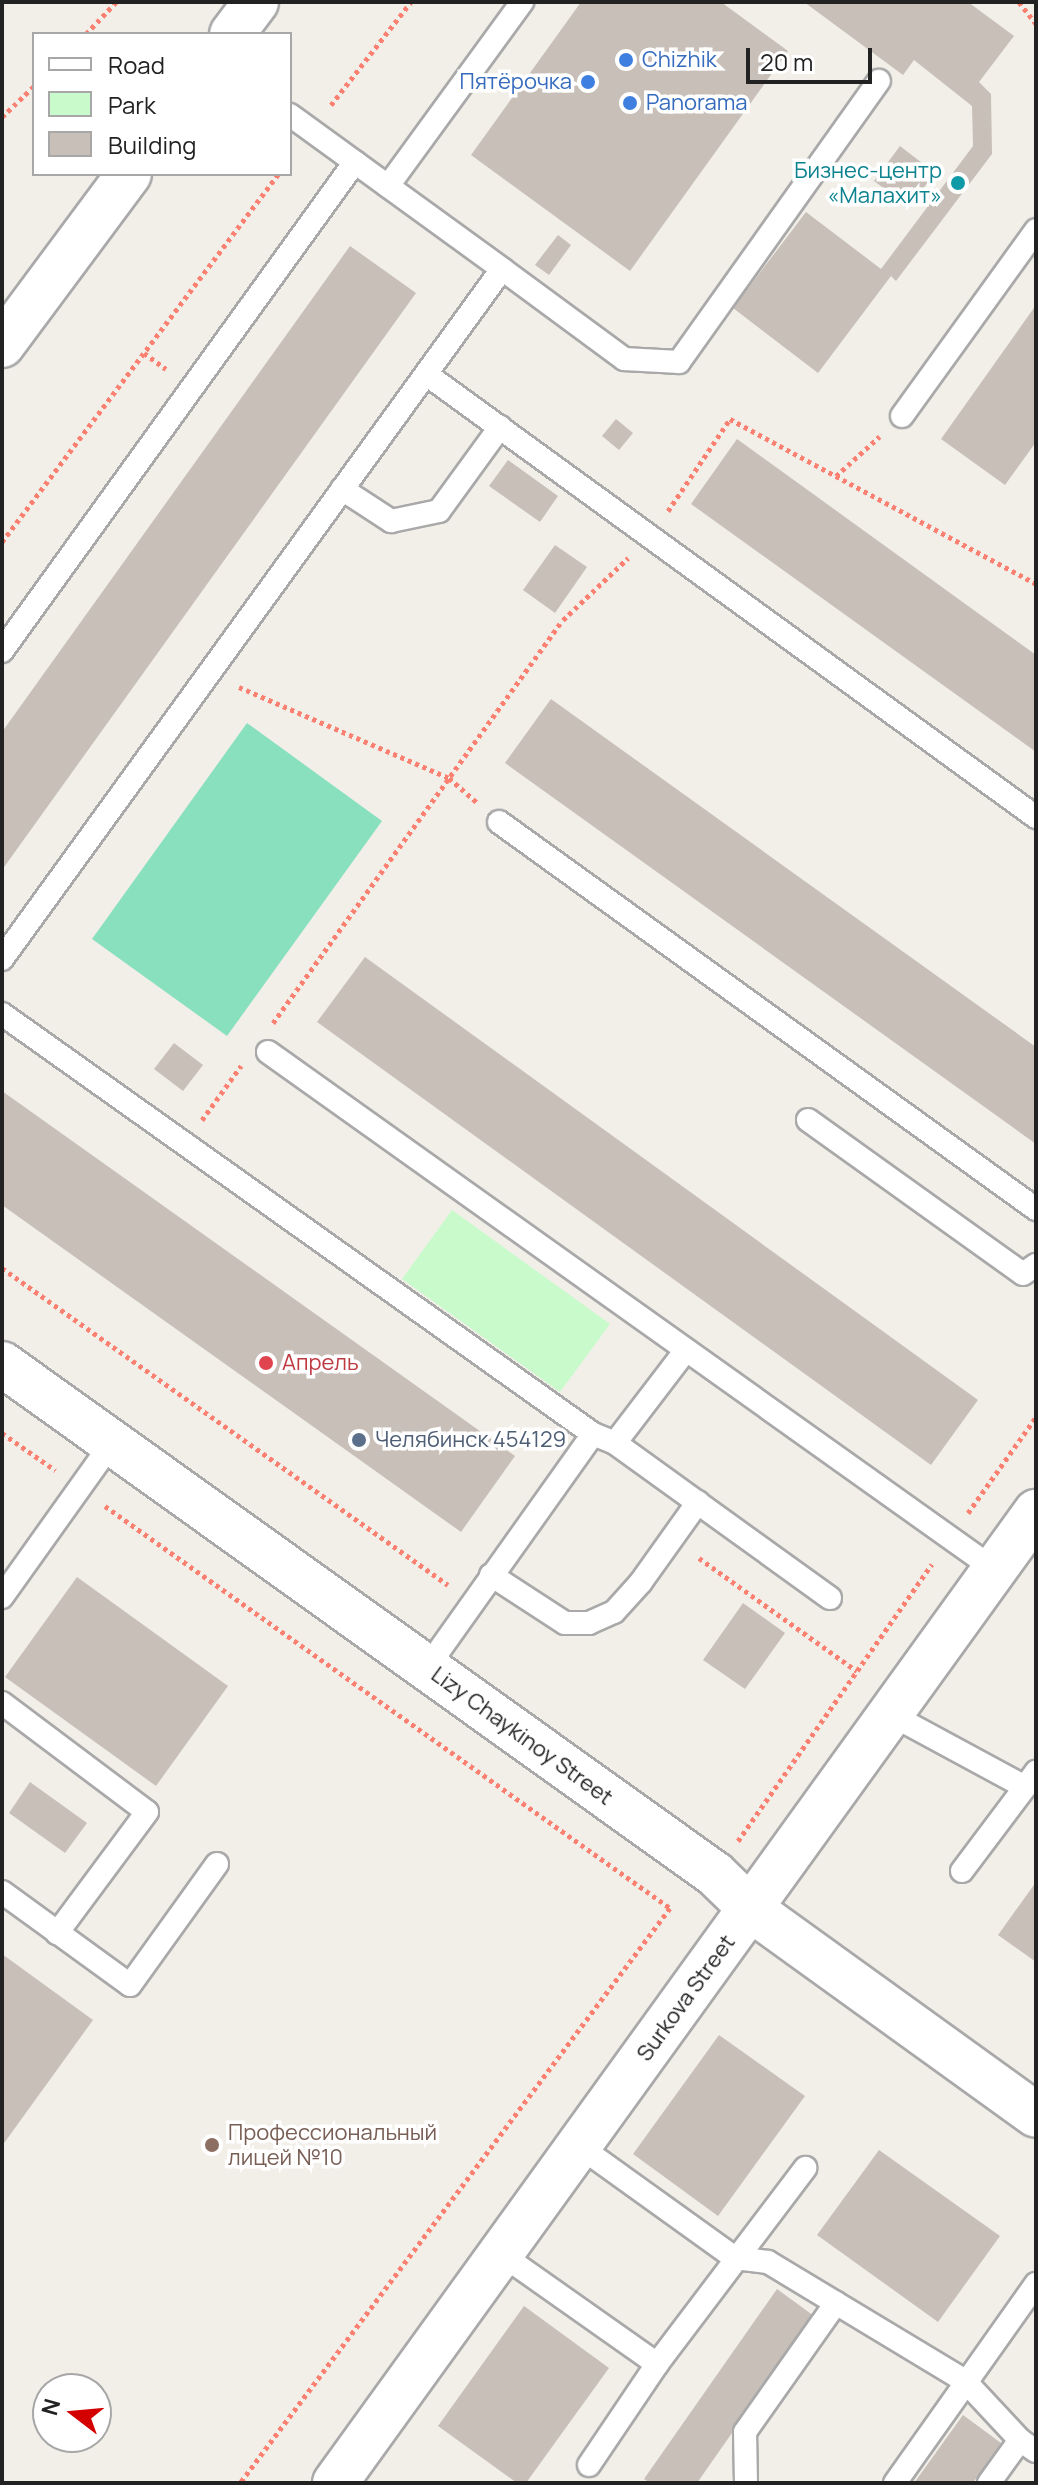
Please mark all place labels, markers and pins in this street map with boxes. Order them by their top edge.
place label: Chizhik [642,47,717,73]
marker: Chizhik [617,51,635,69]
place label: Пятёрочка [459,69,572,95]
marker: Пятёрочка [579,73,597,91]
place label: Panorama [646,90,748,116]
marker: Panorama [621,94,639,112]
place label: Бизнес-центр «Малахит» [794,157,942,208]
marker: Бизнес-центр «Малахит» [949,174,967,192]
place label: Апрель [282,1350,359,1376]
marker: Апрель [257,1354,275,1372]
place label: Челябинск 454129 [375,1427,566,1453]
marker: Челябинск 454129 [350,1431,368,1449]
place label: Профессиональный лицей №10 [228,2119,437,2170]
marker: Профессиональный лицей №10 [203,2136,221,2154]

